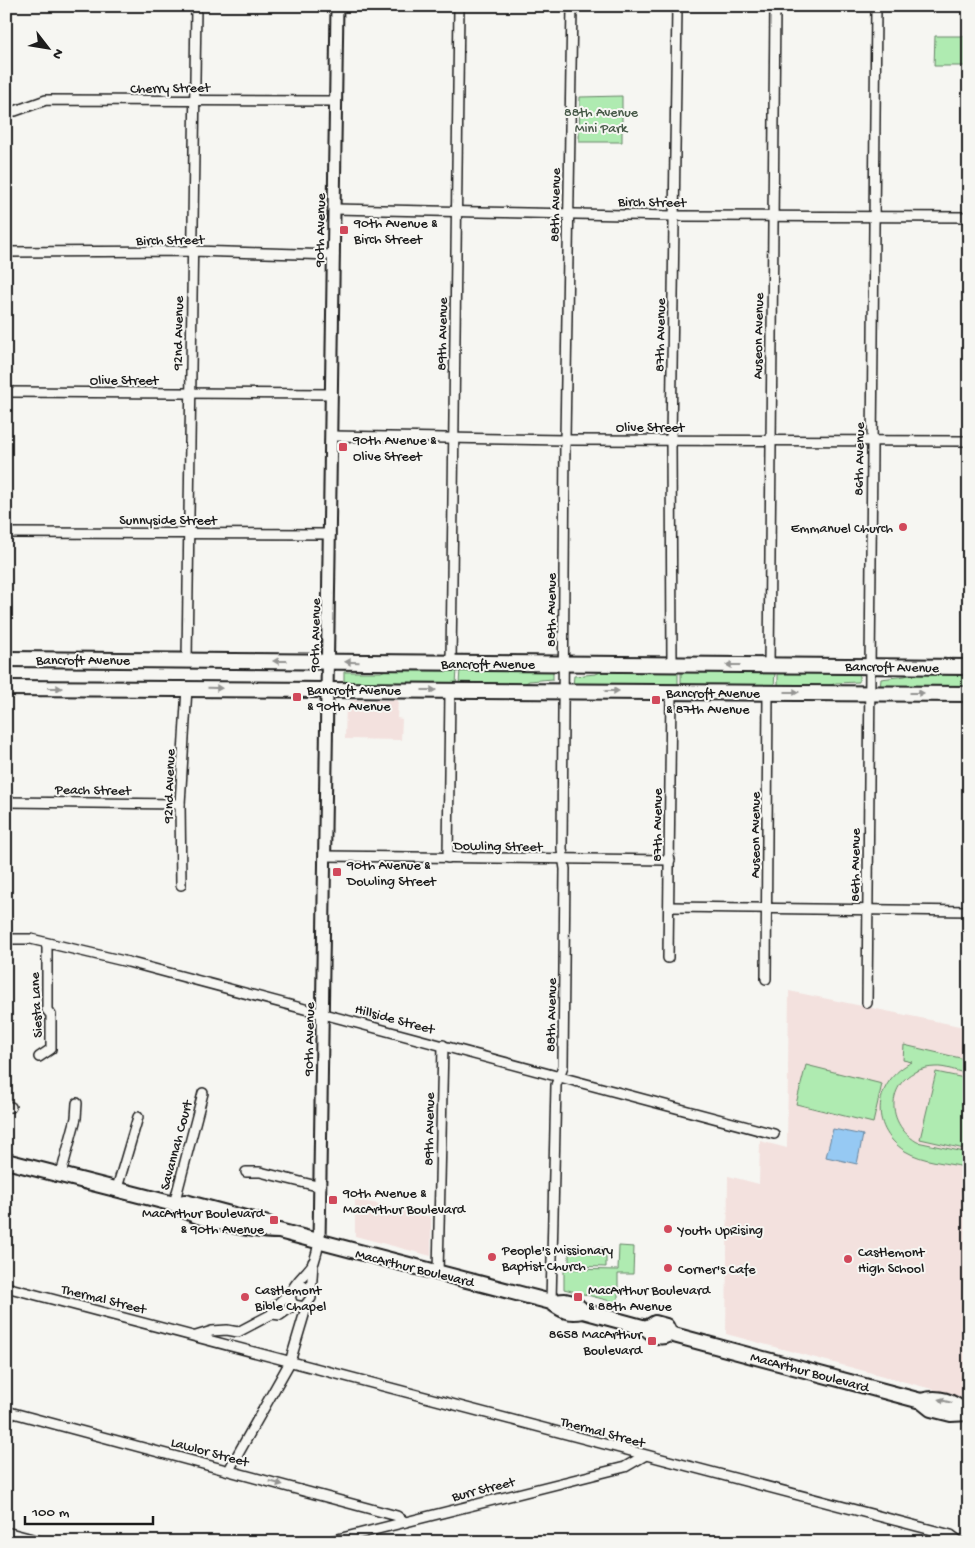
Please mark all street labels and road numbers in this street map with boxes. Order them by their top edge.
street label: Cherry Street [130,80,211,99]
street label: 88th Avenue [547,167,566,242]
street label: 90th Avenue [312,192,331,268]
street label: Birch Street [617,194,687,213]
street label: Birch Street [135,232,206,251]
street label: Auseon Avenue [750,292,769,379]
street label: 92nd Avenue [170,295,189,371]
street label: 89th Avenue [434,296,453,371]
street label: 87th Avenue [652,297,671,372]
street label: Olive Street [90,373,160,390]
street label: Olive Street [616,420,686,437]
street label: 86th Avenue [851,421,870,496]
street label: Sunnyside Street [119,513,218,530]
street label: 88th Avenue [544,572,561,647]
street label: 90th Avenue [307,597,326,673]
street label: Bancroft Avenue [35,653,131,670]
street label: Bancroft Avenue [440,657,536,674]
street label: Bancroft Avenue [844,659,940,678]
street label: 92nd Avenue [161,748,180,824]
street label: Peach Street [54,782,132,801]
street label: 87th Avenue [650,787,667,862]
street label: Auseon Avenue [748,791,765,878]
street label: 86th Avenue [848,828,865,902]
street label: Dowling Street [453,838,544,857]
street label: Siesta Lane [27,971,48,1038]
street label: 88th Avenue [543,977,562,1052]
street label: 90th Avenue [301,1001,320,1077]
street label: Hillside Street [353,1002,437,1039]
street label: 89th Avenue [421,1091,440,1166]
street label: Savannah Court [157,1098,198,1192]
street label: MacArthur Boulevard [353,1246,477,1293]
street label: Thermal Street [58,1281,149,1319]
street label: MacArthur Boulevard [748,1349,872,1398]
street label: Thermal Street [557,1414,648,1453]
street label: Lawlor Street [169,1435,251,1472]
street label: Burr Street [449,1474,518,1507]

